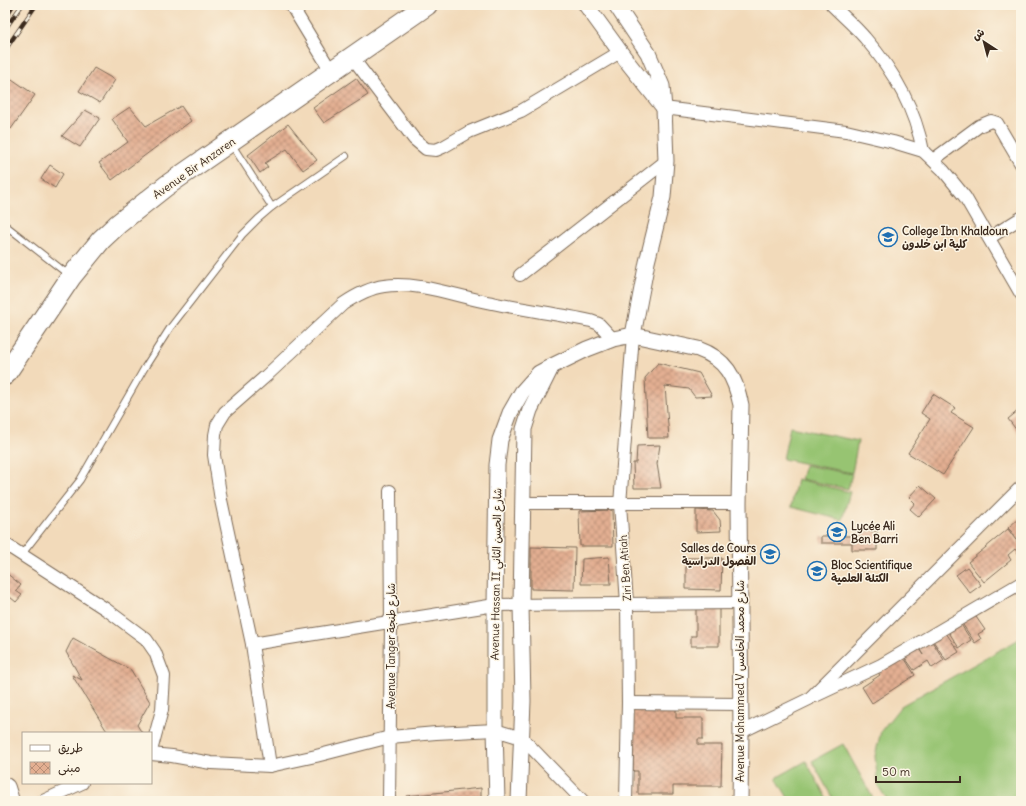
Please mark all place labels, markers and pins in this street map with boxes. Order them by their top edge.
place label: College Ibn Khaldoun كلية ابن خلدون [902,224,1009,251]
school or university icon: College Ibn Khaldoun كلية ابن خلدون [877,226,899,248]
place label: Lycée Ali Ben Barri [851,519,898,546]
school or university icon: Lycée Ali Ben Barri [826,521,848,543]
place label: Salles de Cours الفصول الدراسية [681,541,756,569]
school or university icon: Salles de Cours الفصول الدراسية [759,543,781,565]
place label: Bloc Scientifique الكتلة العلمية [831,558,912,585]
school or university icon: Bloc Scientifique الكتلة العلمية [806,560,828,582]

